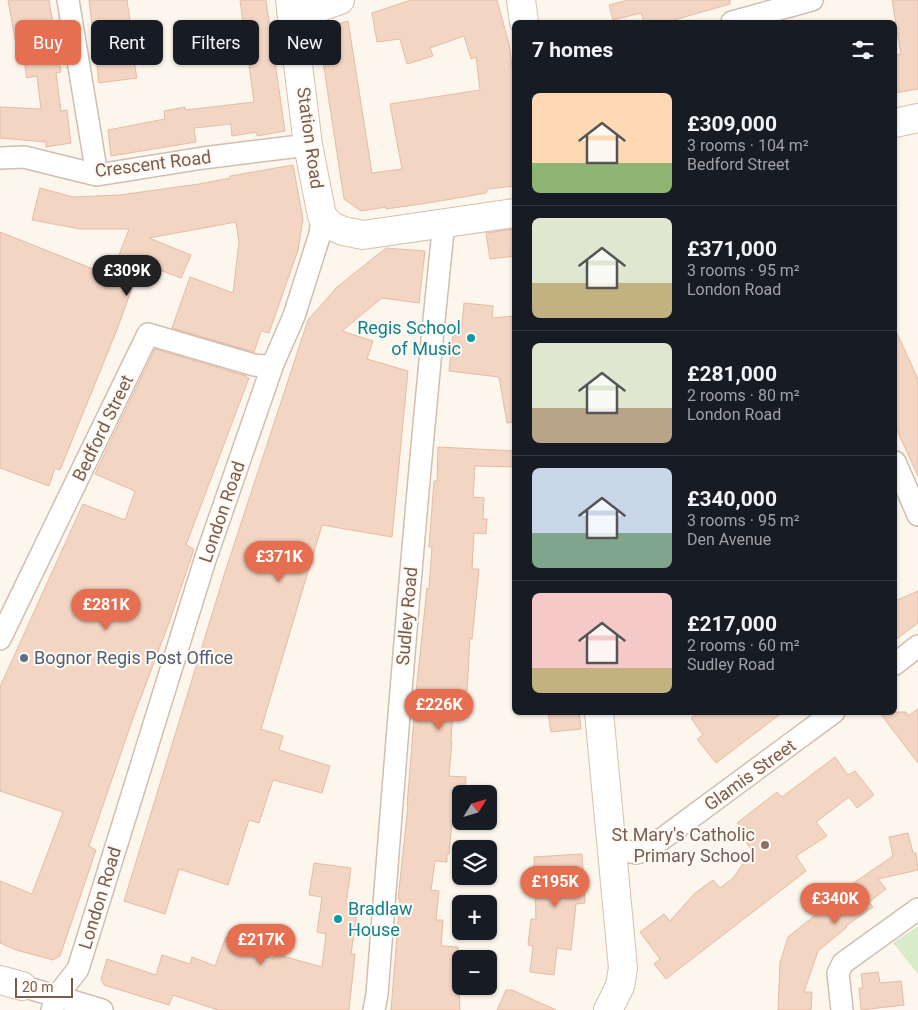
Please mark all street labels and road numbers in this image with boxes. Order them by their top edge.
street label: Station Road [293,86,328,190]
street label: Crescent Road [94,146,212,181]
street label: Bedford Street [68,371,137,484]
street label: London Road [194,458,249,565]
street label: Sudley Road [392,566,421,666]
street label: Glamis Street [700,734,800,815]
street label: London Road [74,844,125,952]

